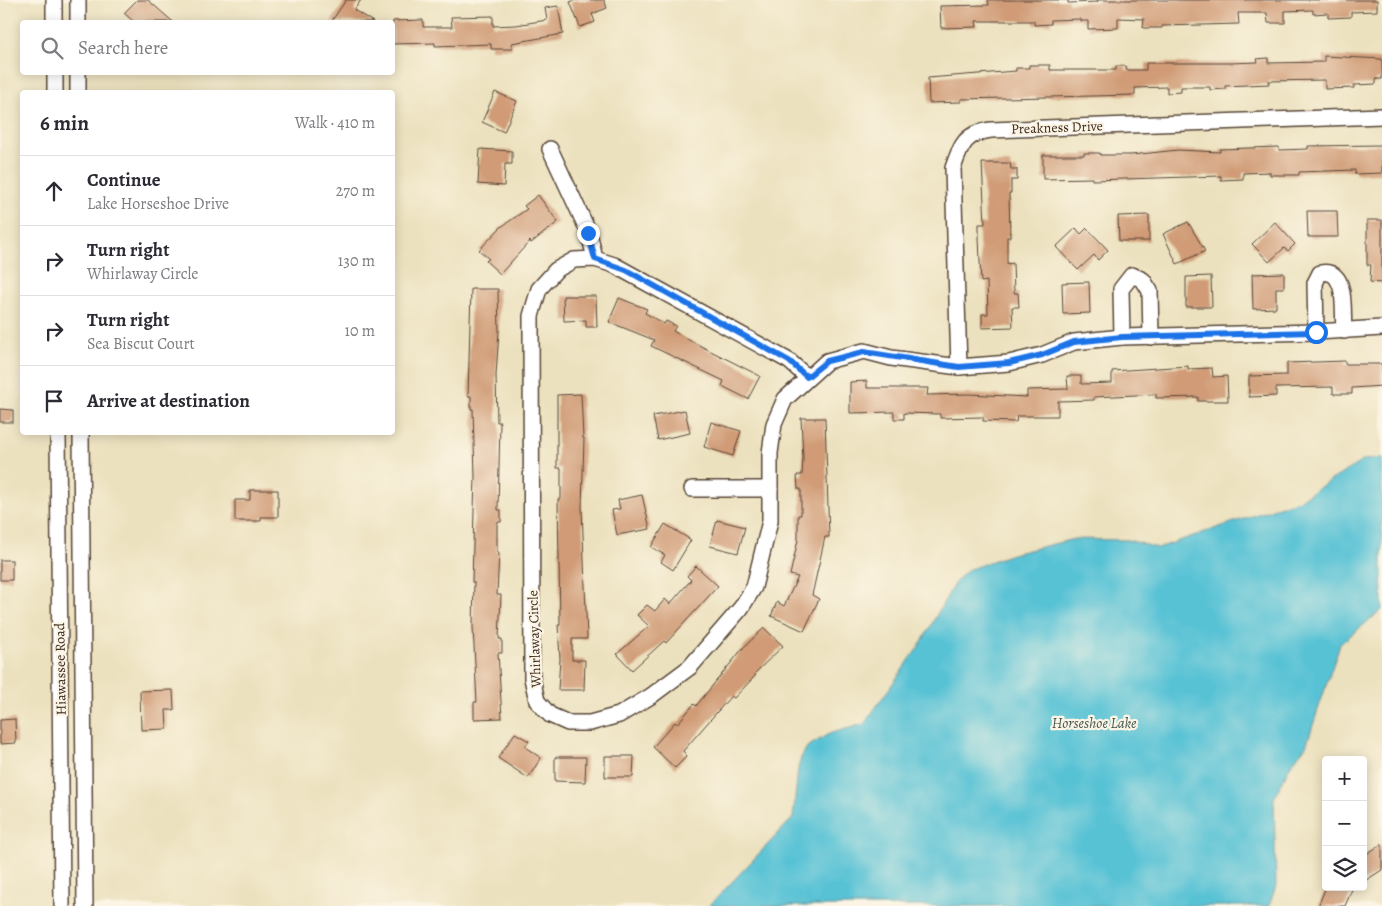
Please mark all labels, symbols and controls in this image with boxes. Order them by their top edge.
search box [20,20,395,75]
icon: search [38,34,66,62]
text: Search here [78,35,168,61]
text: 6 min [40,109,89,137]
text: Walk · 410 m [295,112,375,134]
street label: Preakness Drive [1011,116,1103,139]
text: Continue [87,167,161,193]
icon: ahead [40,177,68,205]
text: 270 m [336,180,375,202]
text: Lake Horseshoe Drive [87,193,229,215]
route end [577,222,600,245]
text: Turn right [87,237,169,263]
icon: right [40,247,68,275]
text: 130 m [338,250,375,272]
text: Whirlaway Circle [87,263,199,285]
text: Turn right [87,307,169,333]
icon: right [40,317,68,345]
text: 10 m [345,320,375,342]
route start [1305,321,1328,344]
text: Sea Biscut Court [87,333,195,355]
icon: arrive [40,387,68,415]
text: Arrive at destination [87,388,250,414]
street label: Whirlaway Circle [523,590,546,689]
street label: Hiawassee Road [50,622,71,715]
water label: Horseshoe Lake [1052,713,1137,733]
map controls [1322,756,1367,891]
button: + [1322,756,1367,801]
button: − [1322,801,1367,846]
button: layers [1322,846,1367,891]

